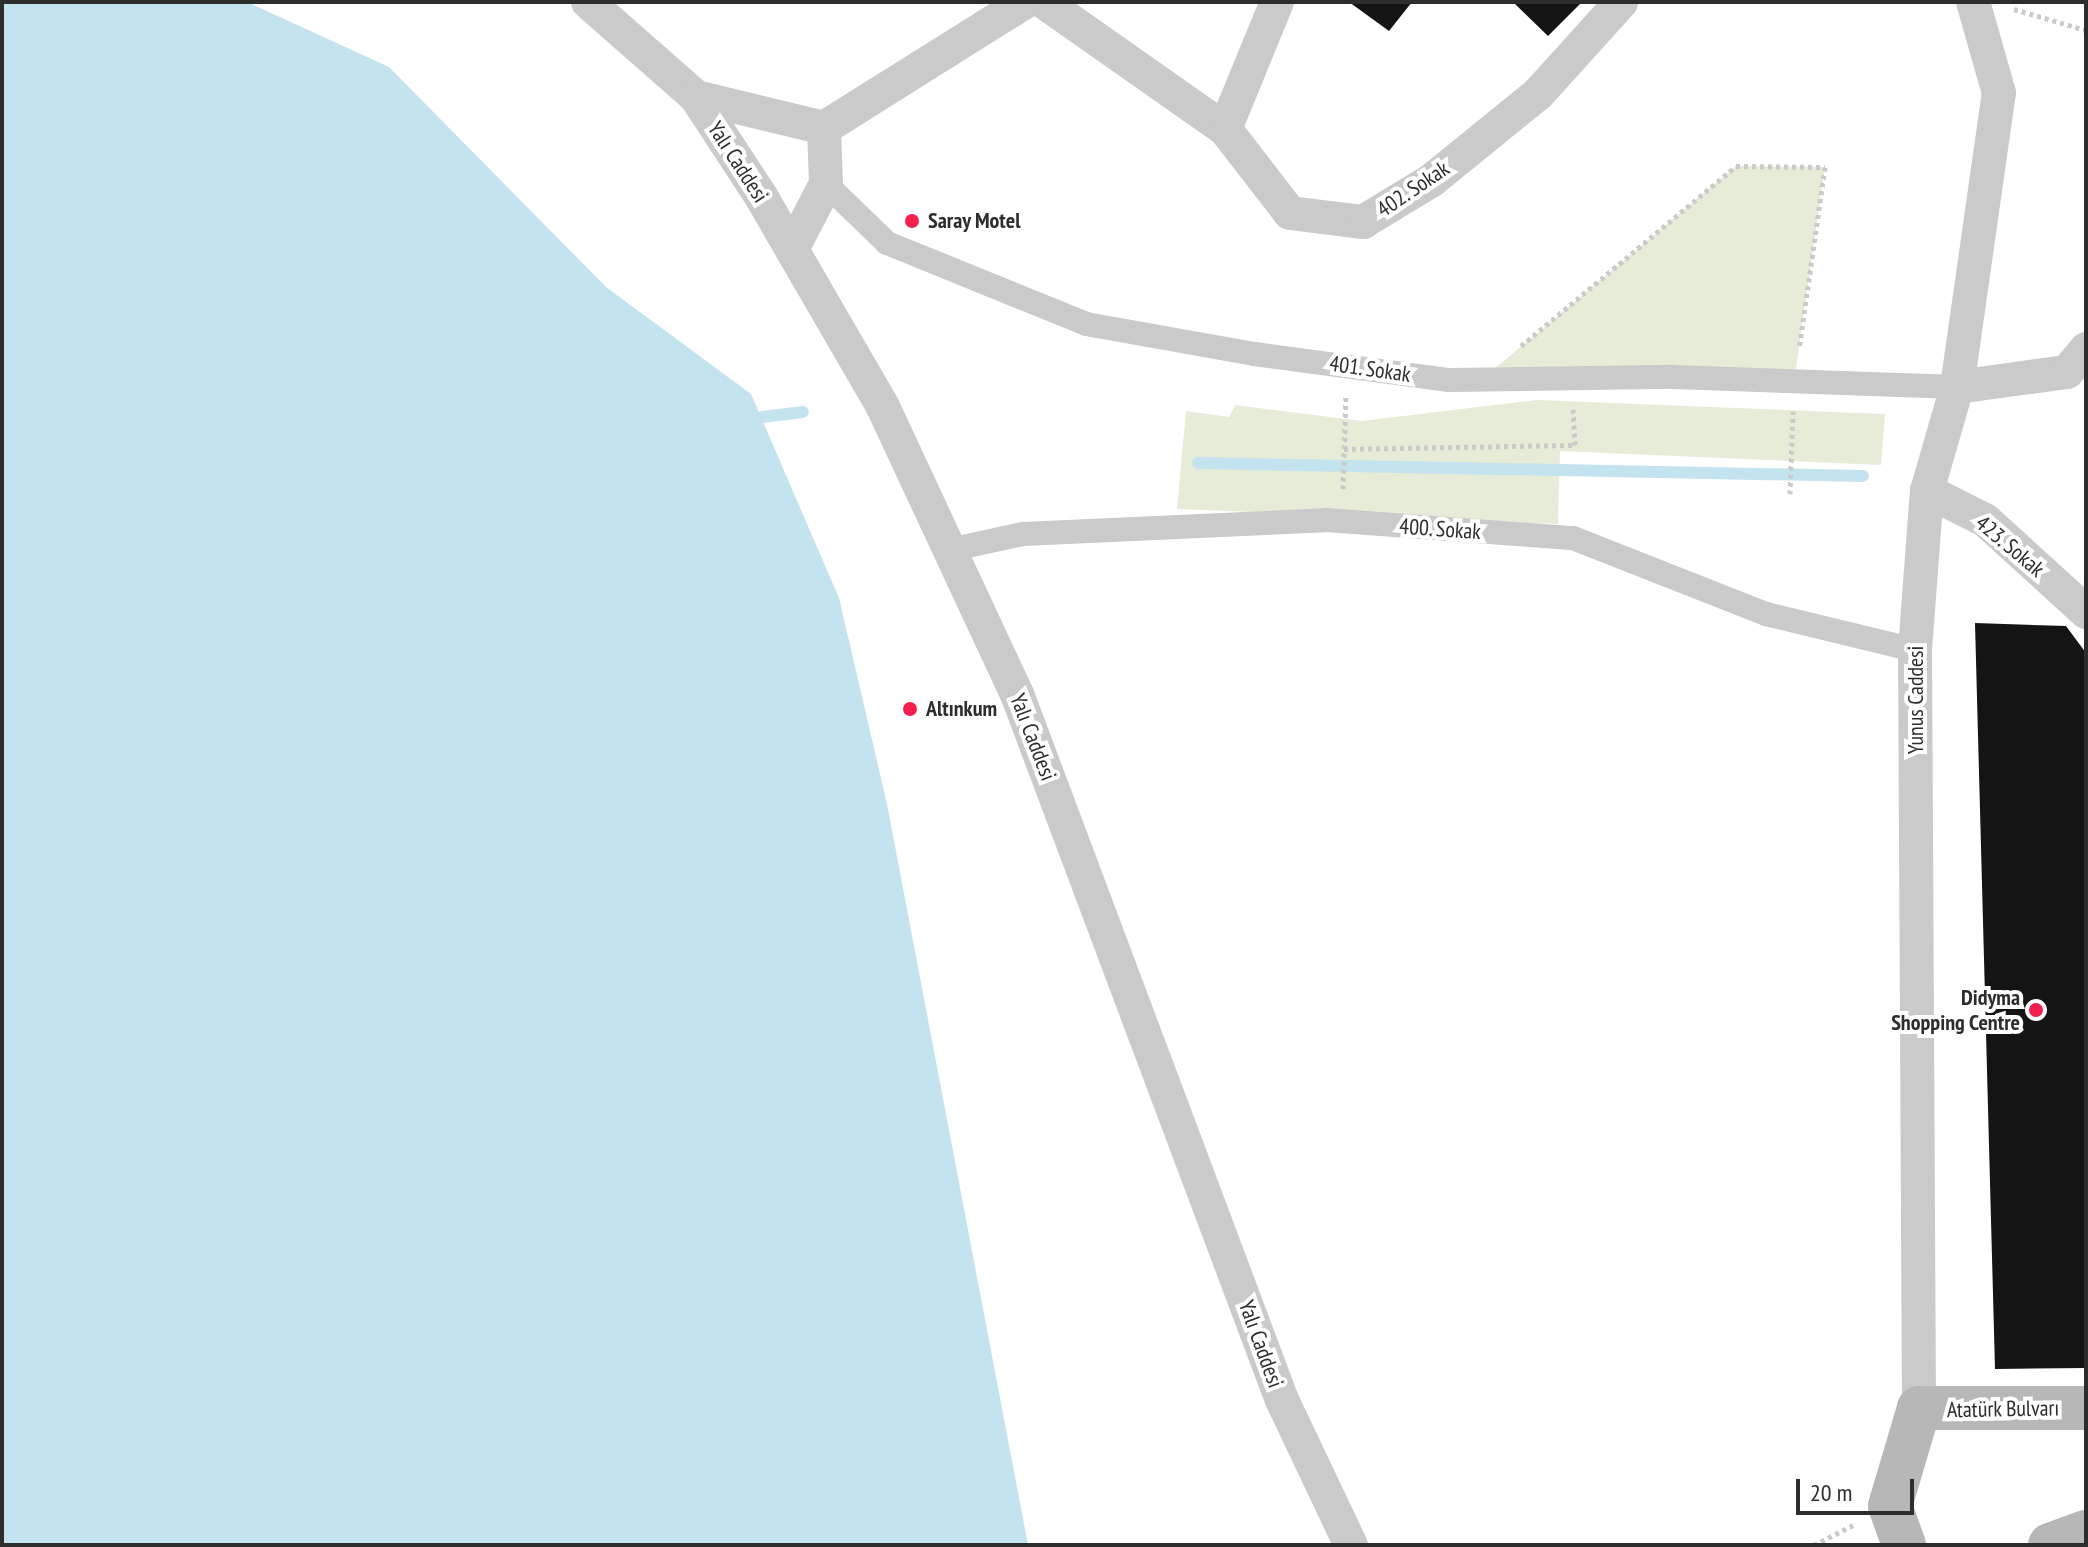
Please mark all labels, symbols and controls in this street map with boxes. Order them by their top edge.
street label: Yalı Caddesi [702,117,774,207]
street label: 402. Sokak [1371,155,1455,223]
place label: Saray Motel [928,208,1021,234]
marker: Saray Motel [903,212,921,230]
street label: 401. Sokak [1327,350,1413,388]
street label: 423. Sokak [1970,509,2050,583]
street label: 400. Sokak [1398,513,1482,545]
street label: Yunus Caddesi [1903,646,1929,754]
street label: Yalı Caddesi [1004,690,1062,784]
place label: Altınkum [926,696,997,722]
marker: Altınkum [901,700,919,718]
place label: Didyma Shopping Centre [1891,984,2020,1036]
marker: Didyma Shopping Centre [2027,1001,2045,1019]
street label: Yalı Caddesi [1233,1297,1289,1391]
street label: Atatürk Bulvarı [1946,1395,2060,1423]
scale bar [1800,1463,1918,1513]
text: 20 m [1810,1477,1852,1508]

